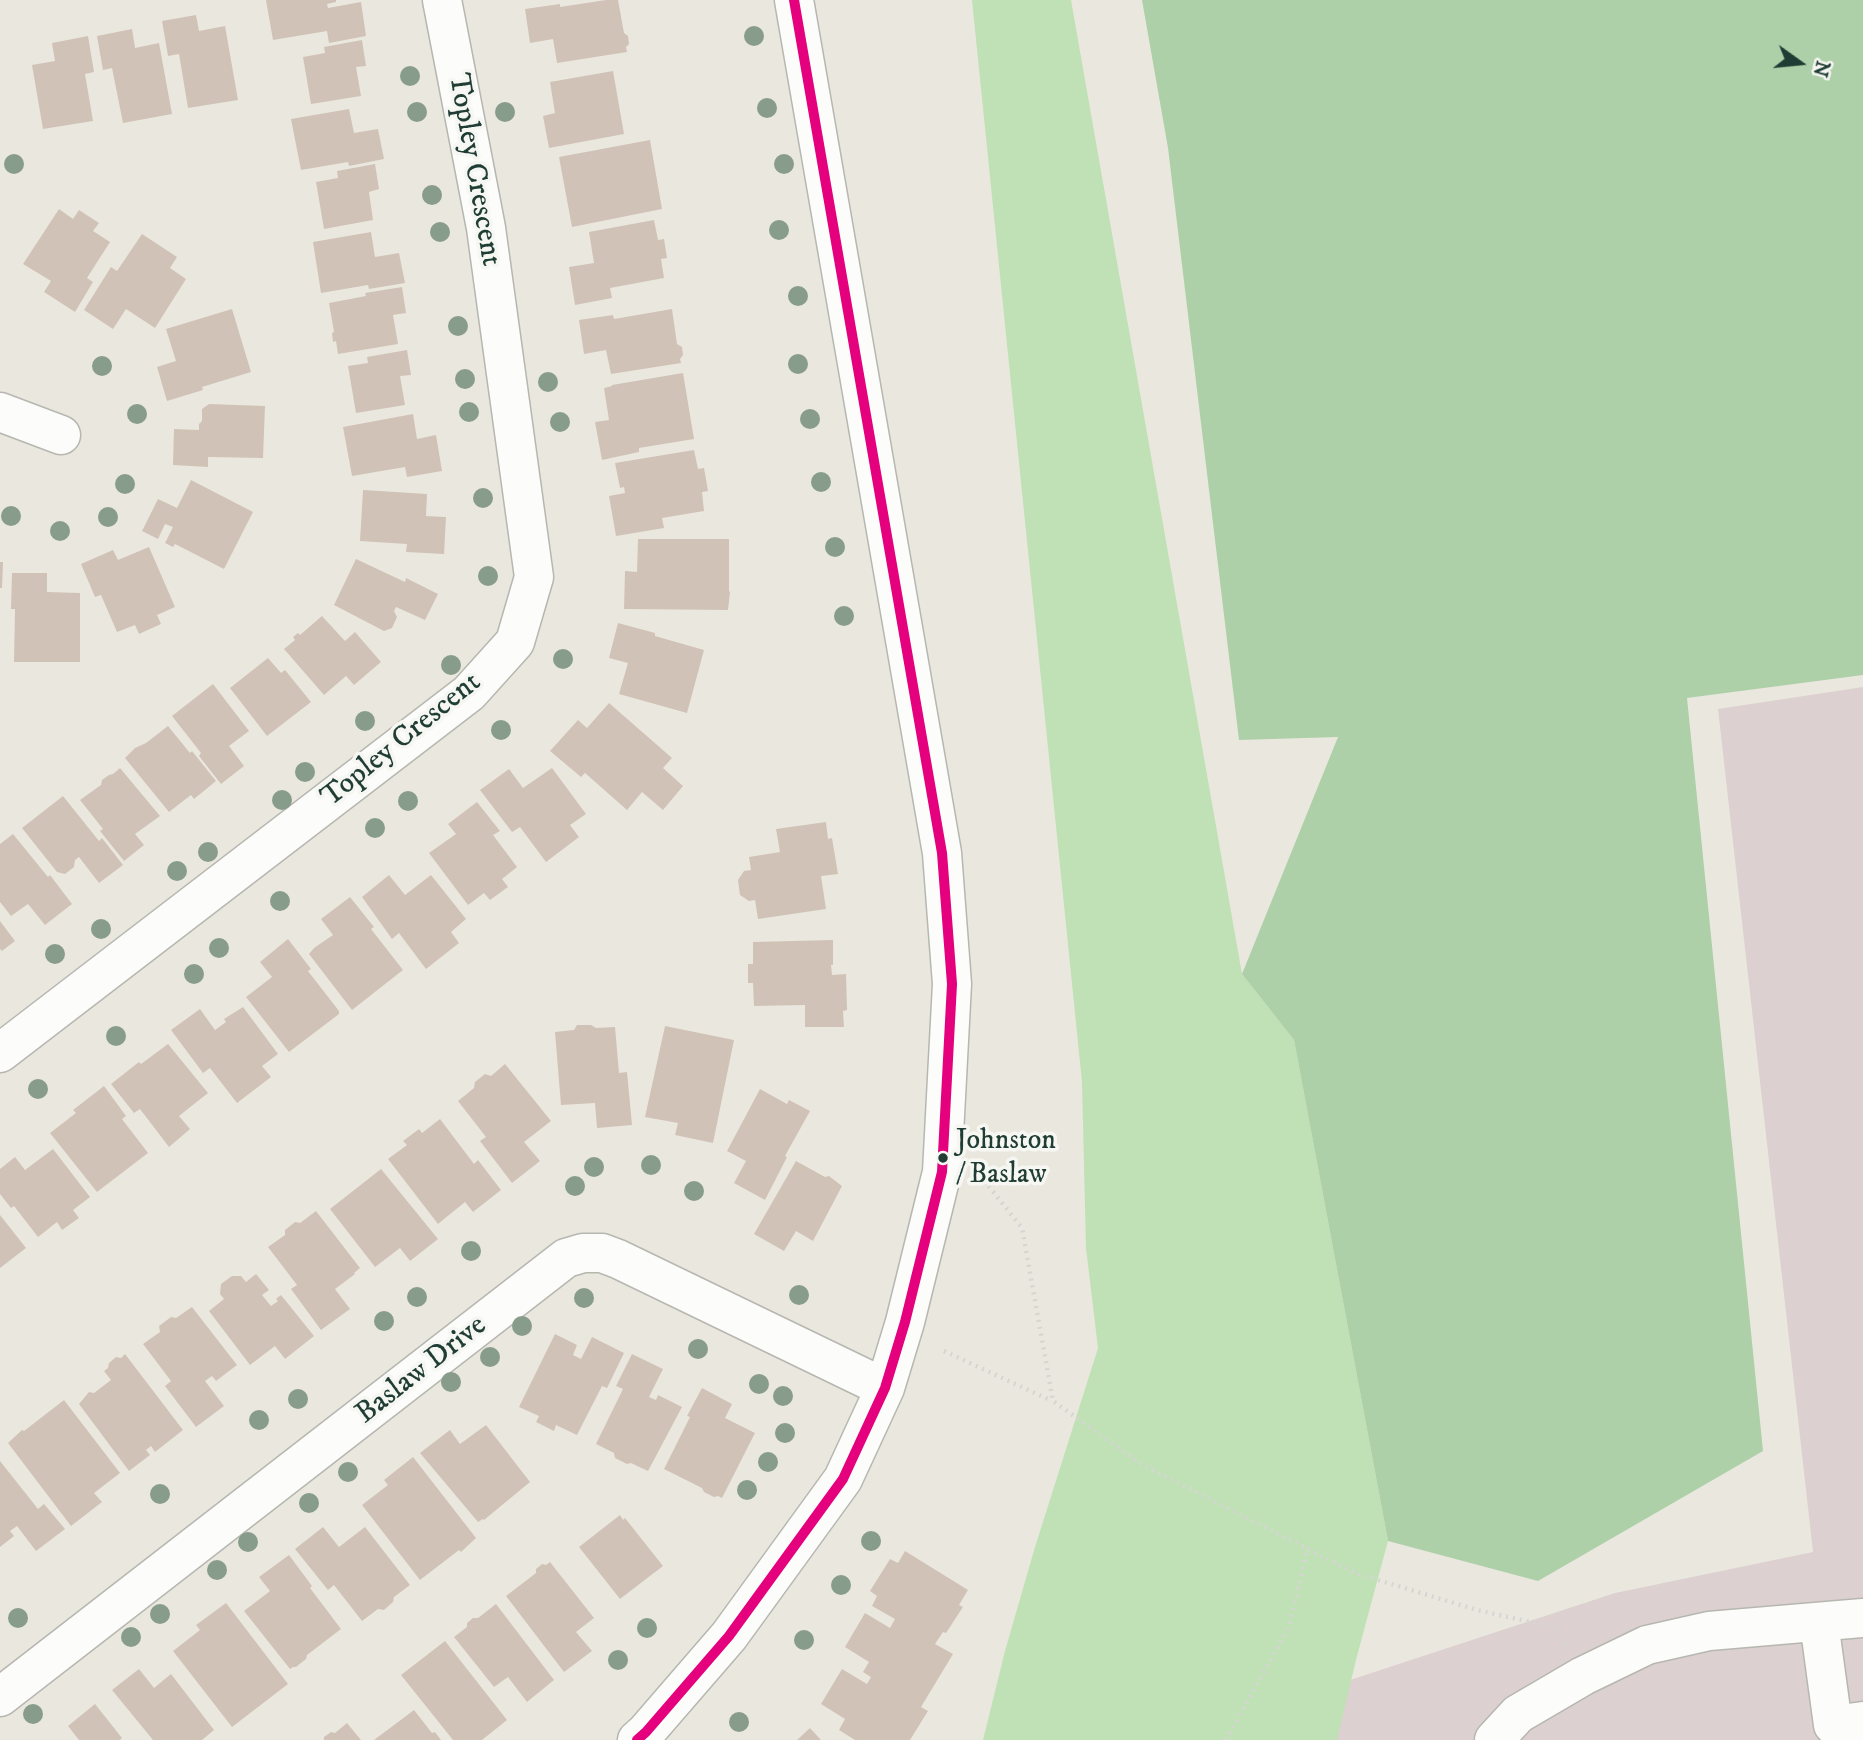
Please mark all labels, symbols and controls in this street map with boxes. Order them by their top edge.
north arrow [1765,28,1835,98]
text: N [1808,58,1834,79]
street label: Topley Crescent [438,71,508,269]
street label: Topley Crescent [315,666,489,816]
place label: Johnston / Baslaw [956,1125,1056,1191]
marker: Johnston / Baslaw [936,1151,950,1165]
street label: Baslaw Drive [350,1309,494,1433]

